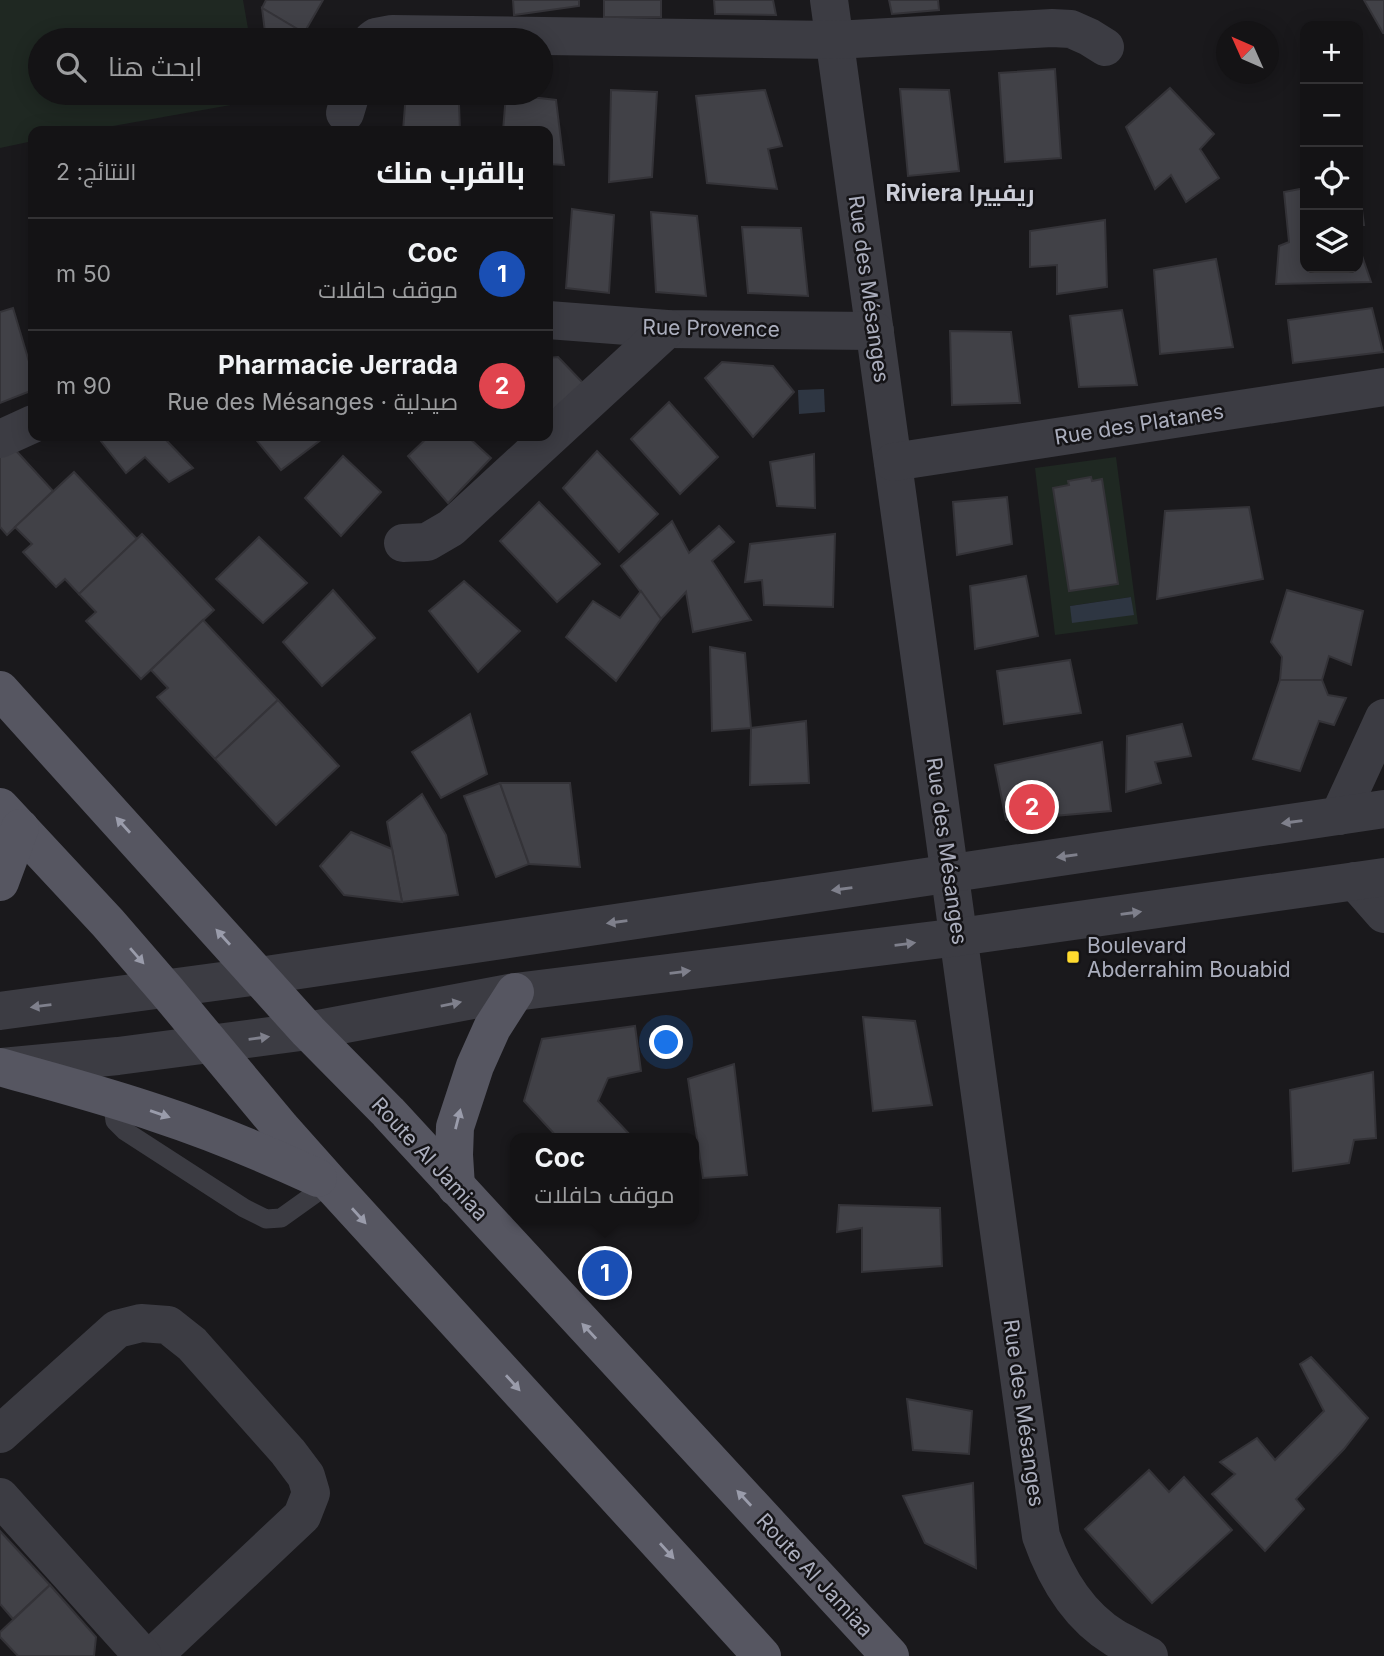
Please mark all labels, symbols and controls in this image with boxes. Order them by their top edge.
north arrow [1216,21,1279,84]
map controls [1300,21,1363,273]
button: + [1300,21,1363,84]
search box [28,28,553,105]
icon: search [52,48,90,86]
text: ابحث هنا [108,51,202,82]
button: − [1300,84,1363,147]
button: locate [1300,147,1363,210]
text: بالقرب منك [376,154,525,190]
text: النتائج: 2 [56,158,137,186]
district label: Riviera ريفييرا [886,179,1035,207]
street label: Rue des Mésanges [843,194,895,384]
button: layers [1300,210,1363,273]
text: Coc [408,237,458,268]
text: 50 m [56,260,111,288]
text: 1 [497,260,507,288]
text: موقف حافلات [318,276,458,304]
street label: Rue Provence [642,314,780,342]
text: Pharmacie Jerrada [218,349,458,380]
text: 90 m [56,372,111,400]
text: 2 [495,372,509,400]
text: صيدلية · Rue des Mésanges [167,388,458,416]
street label: Rue des Platanes [1053,398,1225,450]
street label: Rue des Mésanges [921,756,973,946]
pin: 2 [1009,781,1055,833]
one-way arrow [115,816,131,834]
one-way arrow [1281,817,1303,828]
one-way arrow [1056,850,1078,861]
one-way arrow [831,884,853,895]
one-way arrow [1120,907,1142,918]
one-way arrow [606,917,628,928]
one-way arrow [215,928,231,946]
place label: Boulevard Abderrahim Bouabid [1087,933,1291,982]
one-way arrow [895,938,917,949]
one-way arrow [129,947,145,965]
marker: Boulevard Abderrahim Bouabid [1065,949,1081,965]
one-way arrow [669,966,691,977]
one-way arrow [440,999,462,1010]
one-way arrow [30,1001,52,1012]
your location [649,1025,683,1059]
one-way arrow [248,1032,270,1043]
street label: Route Al Jamiaa [367,1092,493,1226]
one-way arrow [453,1108,464,1130]
one-way arrow [149,1109,170,1120]
popup [510,1133,699,1224]
text: Coc [535,1142,585,1173]
text: موقف حافلات [535,1181,674,1209]
one-way arrow [351,1207,367,1224]
pin: 1 [582,1247,628,1299]
street label: Rue des Mésanges [998,1318,1050,1508]
one-way arrow [582,1323,598,1340]
one-way arrow [505,1374,521,1392]
one-way arrow [736,1490,752,1507]
street label: Route Al Jamiaa [752,1508,878,1642]
one-way arrow [658,1542,674,1559]

